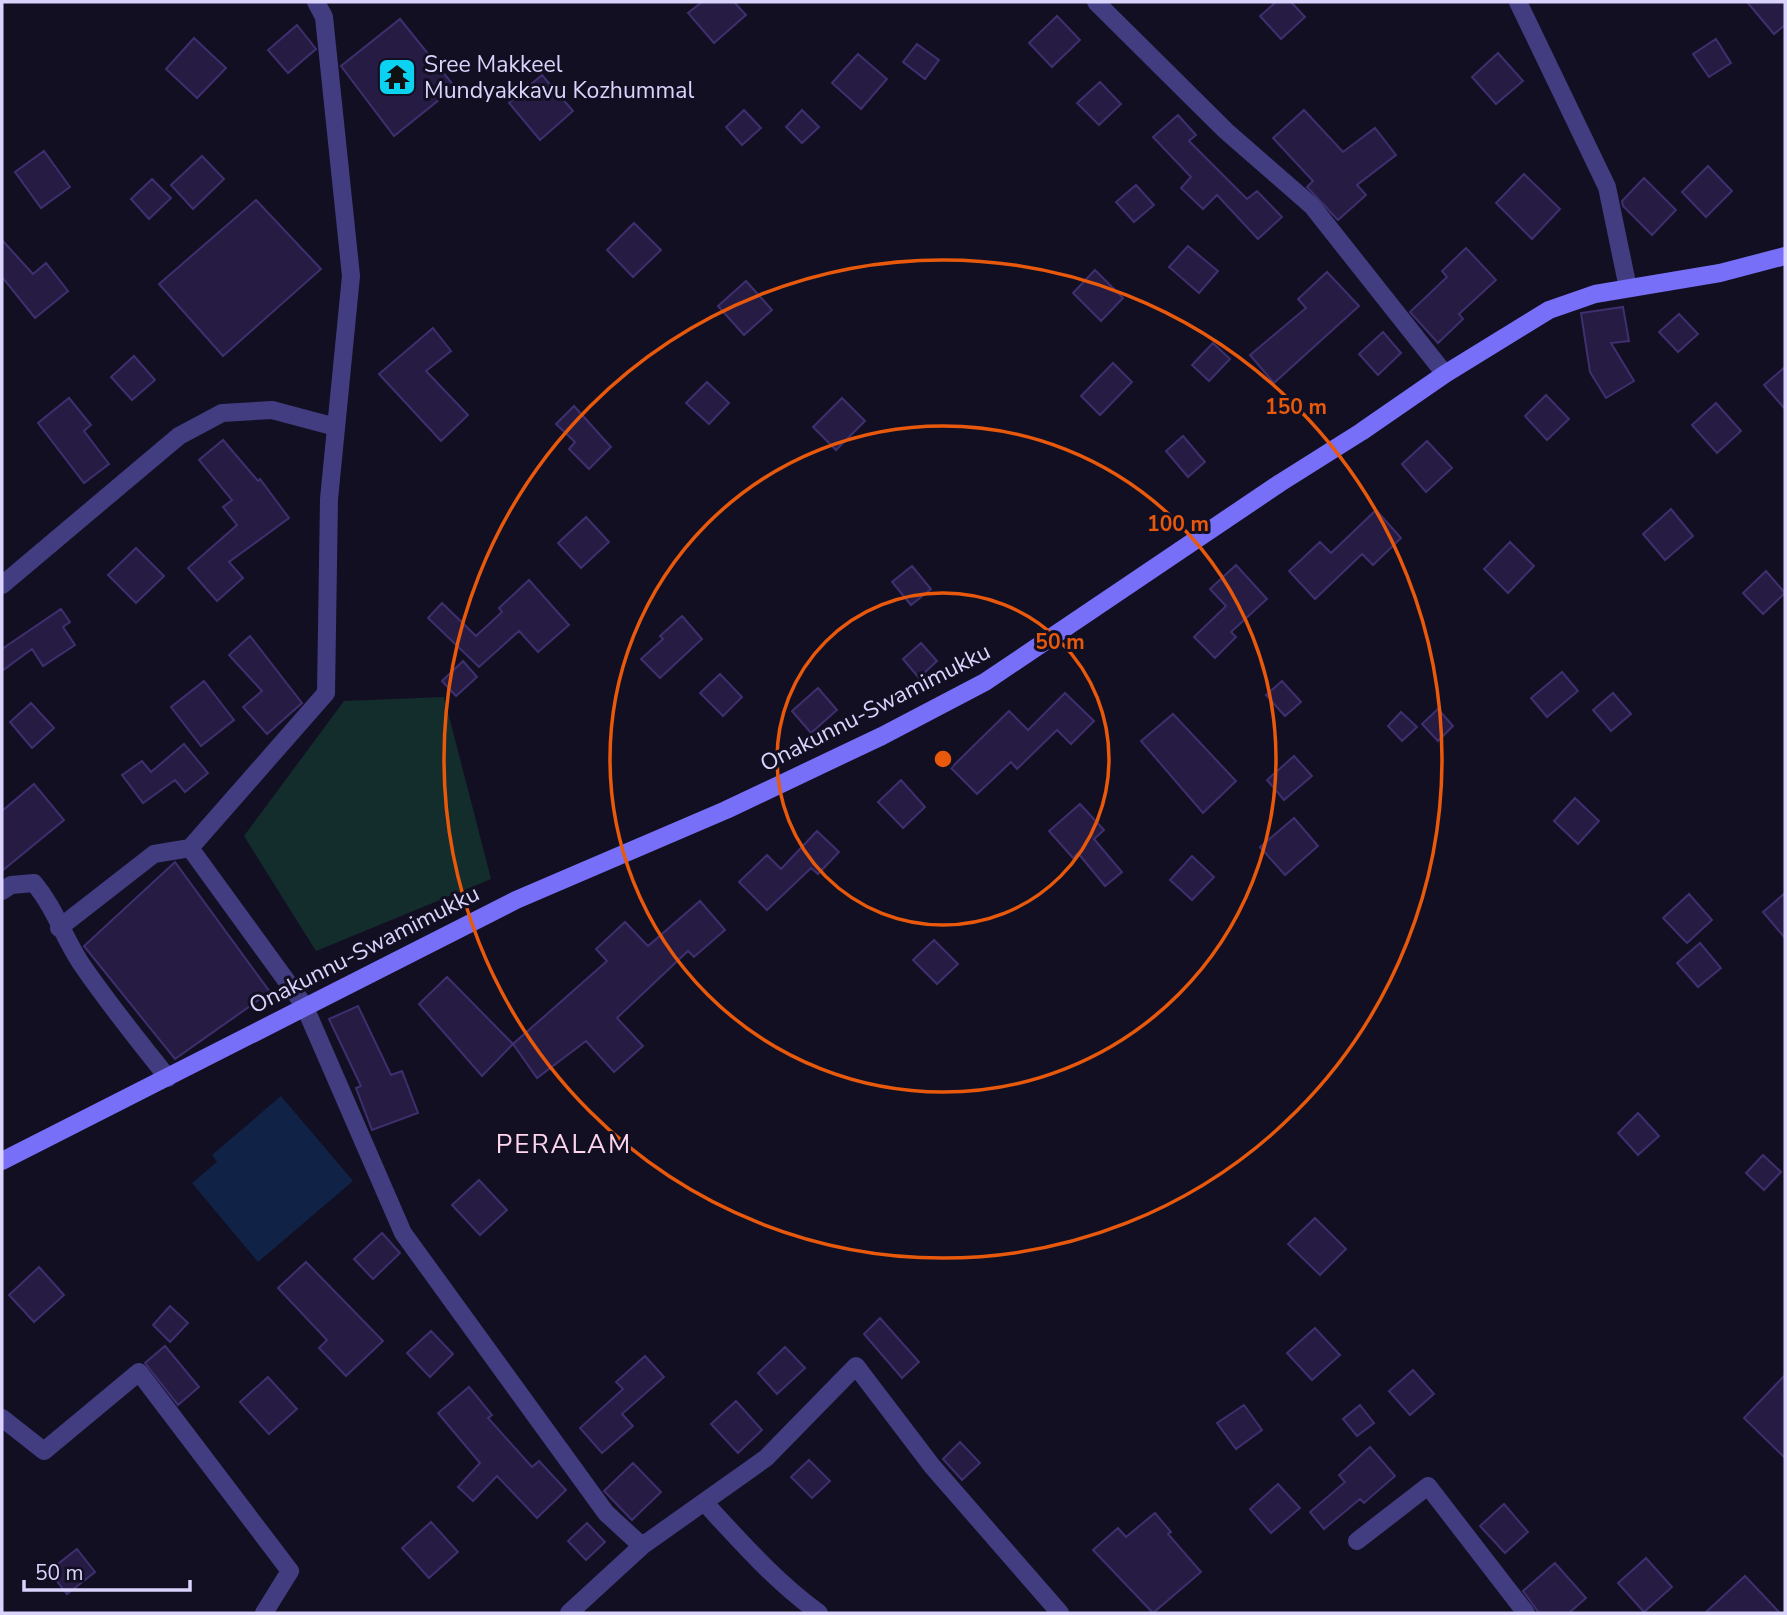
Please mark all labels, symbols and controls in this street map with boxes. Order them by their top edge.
place label: Sree Makkeel Mundyakkavu Kozhummal [424,49,694,106]
temple icon: Sree Makkeel Mundyakkavu Kozhummal [376,56,418,98]
text: 150 m [1265,393,1327,421]
text: 100 m [1147,510,1209,538]
text: 50 m [1035,628,1085,656]
street label: Onakunnu-Swamimukku [755,636,996,779]
centre of rings [931,747,955,771]
street label: Onakunnu-Swamimukku [244,878,485,1021]
district label: PERALAM [496,1127,632,1162]
scale bar [24,1548,191,1592]
text: 50 m [35,1559,84,1587]

